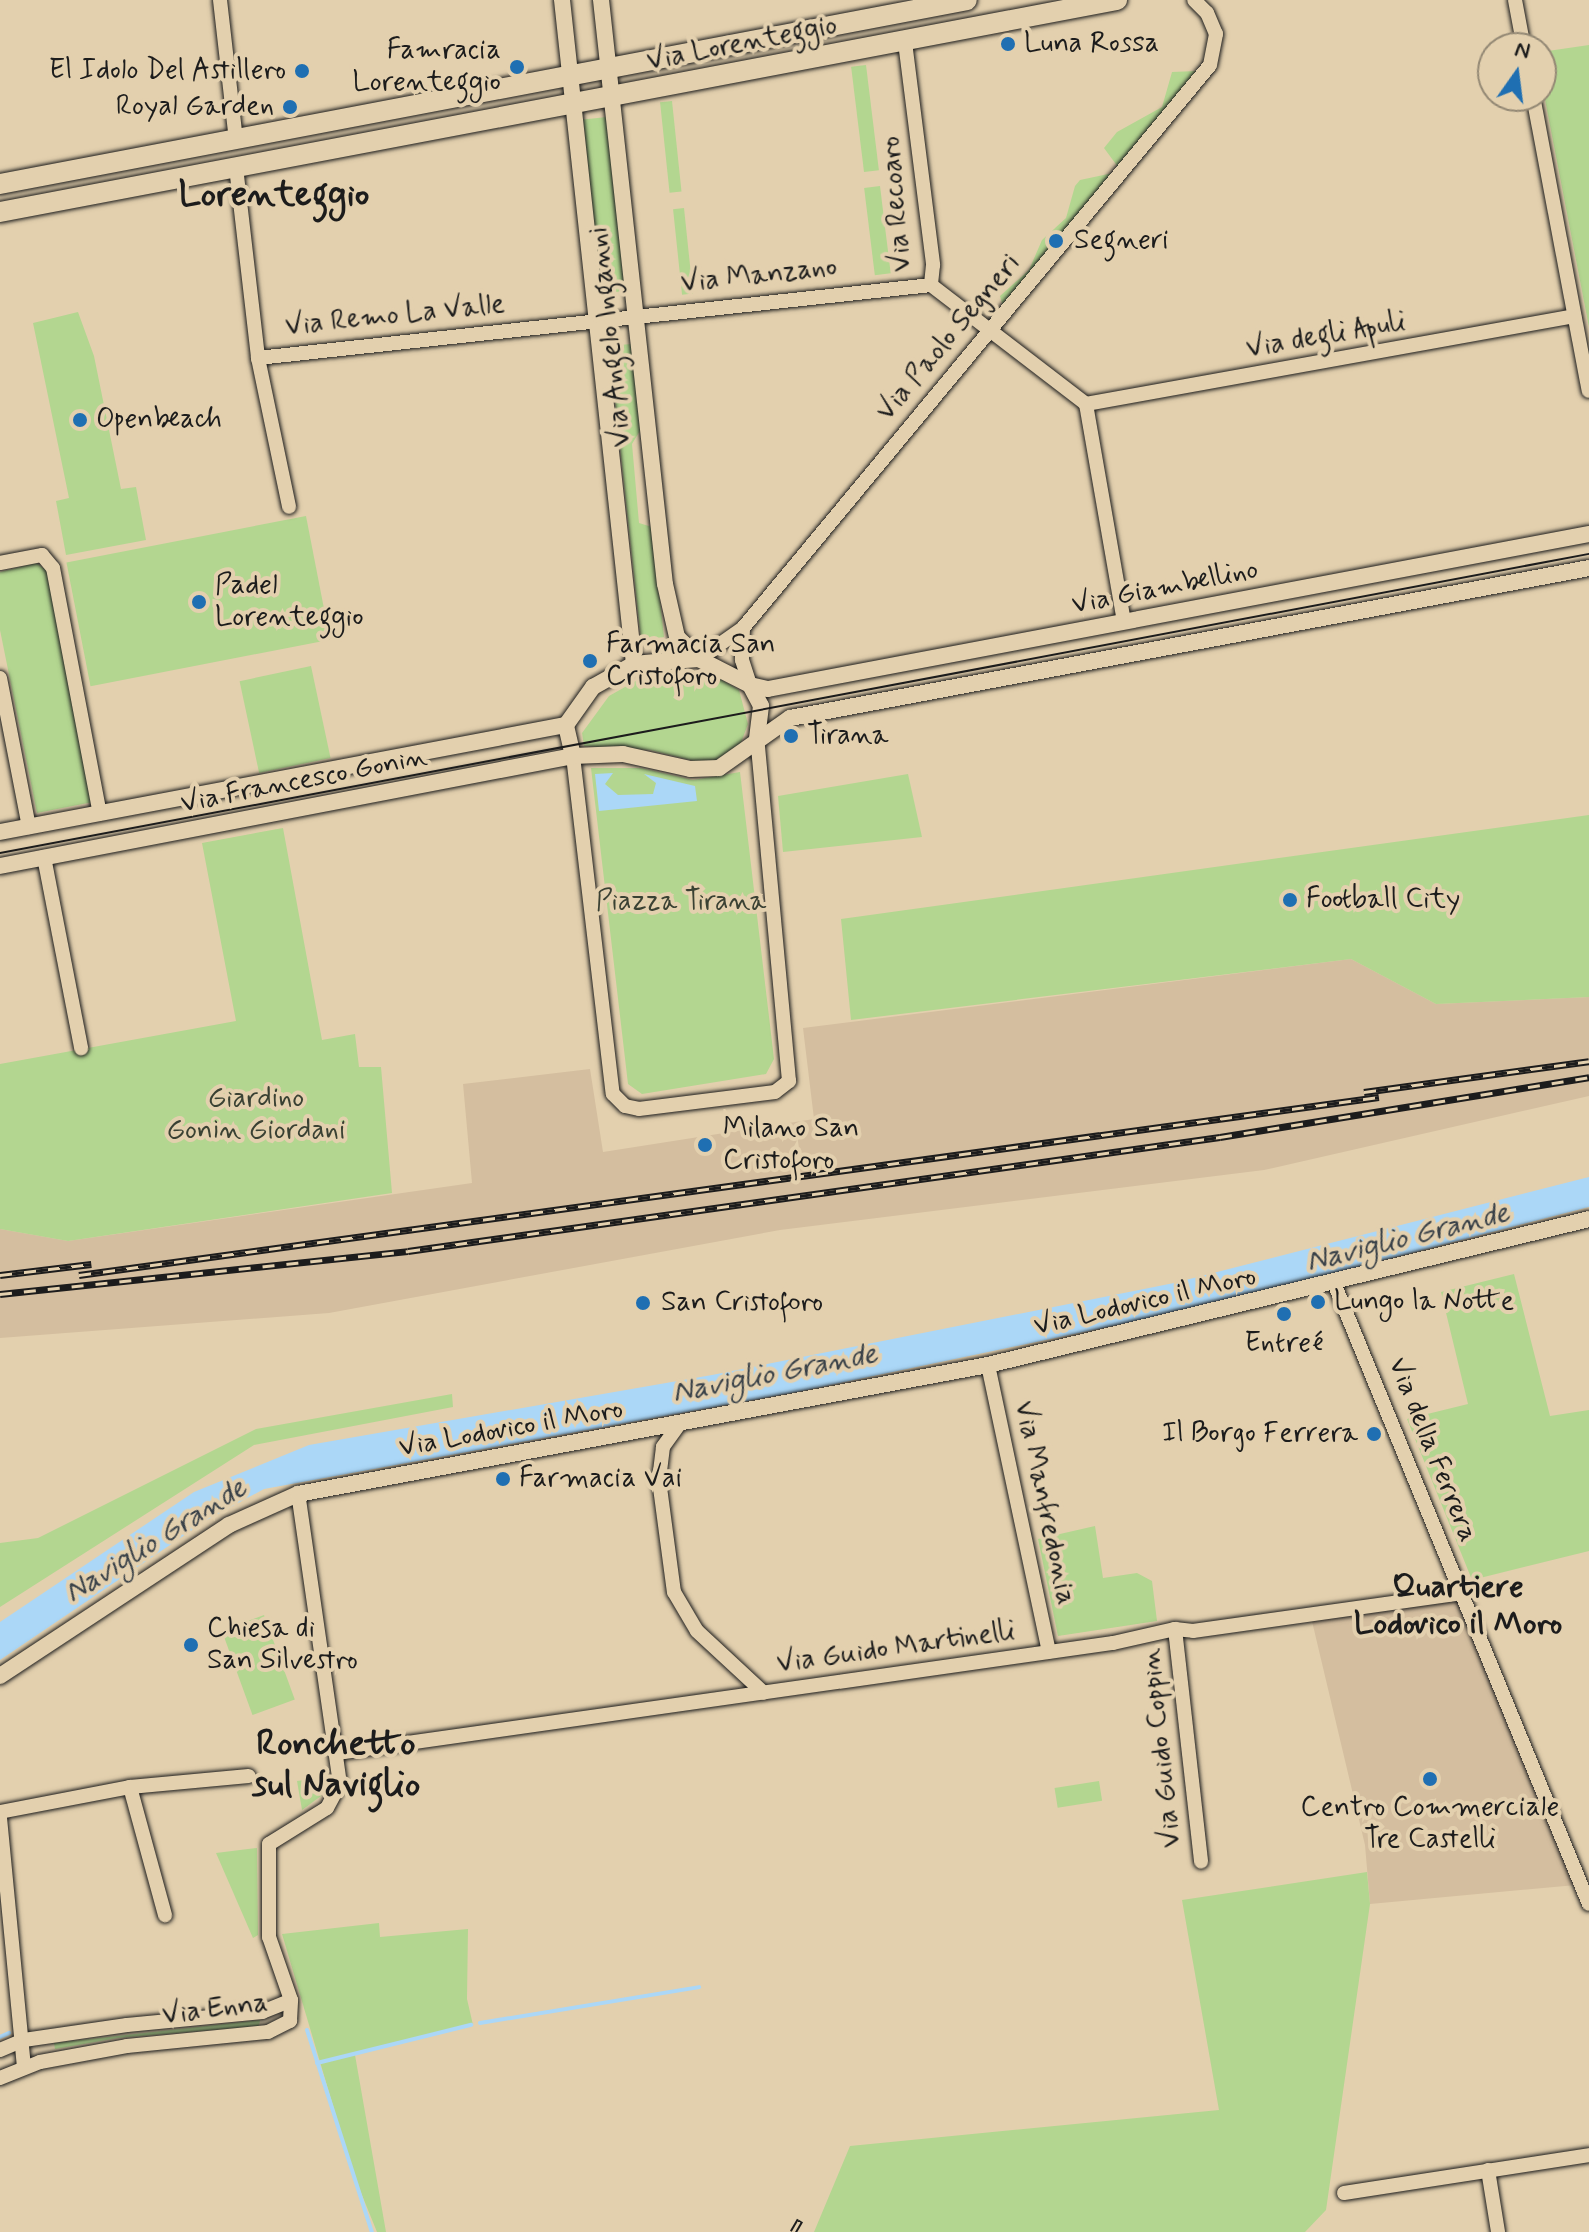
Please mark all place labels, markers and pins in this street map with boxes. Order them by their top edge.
place label: Luna Rossa [1024,27,1155,61]
place label: Famracia Lorenteggio [352,34,501,100]
marker: Luna Rossa [999,35,1017,53]
place label: El Idolo Del Astillero [51,54,286,88]
marker: Famracia Lorenteggio [508,58,526,76]
marker: El Idolo Del Astillero [293,62,311,80]
place label: Royal Garden [120,90,274,124]
marker: Royal Garden [281,98,299,116]
place label: Segneri [1074,224,1168,258]
marker: Segneri [1045,230,1067,252]
place label: Openbeach [96,403,222,437]
marker: Openbeach [71,411,89,429]
place label: Padel Lorenteggio [215,569,364,635]
marker: Padel Lorenteggio [190,593,208,611]
place label: Farmacia San Cristoforo [606,628,776,694]
marker: Farmacia San Cristoforo [581,652,599,670]
place label: Tirana [807,719,889,753]
marker: Tirana [782,727,800,745]
place label: Football City [1306,883,1455,917]
marker: Football City [1281,891,1299,909]
place label: Milano San Cristoforo [723,1112,859,1178]
marker: Milano San Cristoforo [694,1134,716,1156]
place label: Lungo la Notte [1334,1285,1511,1319]
place label: San Cristoforo [661,1286,826,1320]
marker: San Cristoforo [632,1292,654,1314]
marker: Lungo la Notte [1309,1293,1327,1311]
marker: Entreé [1275,1305,1293,1323]
place label: Entreé [1244,1327,1324,1361]
place label: Il Borgo Ferrera [1161,1417,1358,1451]
marker: Il Borgo Ferrera [1365,1425,1383,1443]
place label: Farmacia Vai [519,1462,681,1496]
marker: Farmacia Vai [494,1470,512,1488]
place label: Chiesa di San Silvestro [207,1612,355,1678]
marker: Chiesa di San Silvestro [182,1636,200,1654]
marker: Centro Commerciale Tre Castelli [1421,1770,1439,1788]
place label: Centro Commerciale Tre Castelli [1301,1791,1559,1857]

